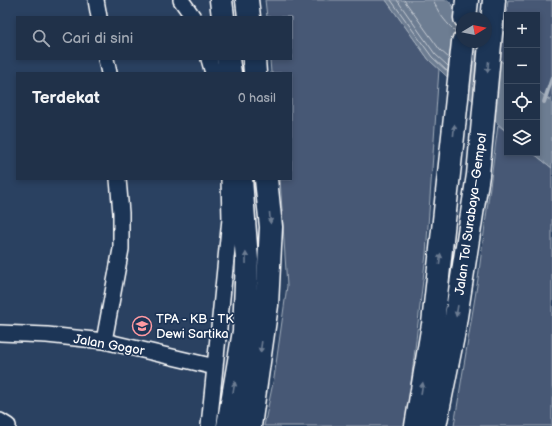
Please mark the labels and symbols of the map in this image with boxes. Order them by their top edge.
north arrow [456,12,492,48]
one-way arrow [485,61,491,73]
one-way arrow [451,124,457,136]
street label: Jalan Tol Surabaya–Gempol [452,132,490,296]
one-way arrow [266,212,273,224]
one-way arrow [243,251,249,264]
one-way arrow [437,253,443,265]
one-way arrow [454,305,460,317]
place label: TPA - KB - TK Dewi Sartika [156,311,234,342]
school or university icon: TPA - KB - TK Dewi Sartika [131,315,153,337]
street label: Jalan Gogor [72,331,146,359]
one-way arrow [258,341,264,353]
one-way arrow [232,381,238,394]
one-way arrow [420,381,426,394]

